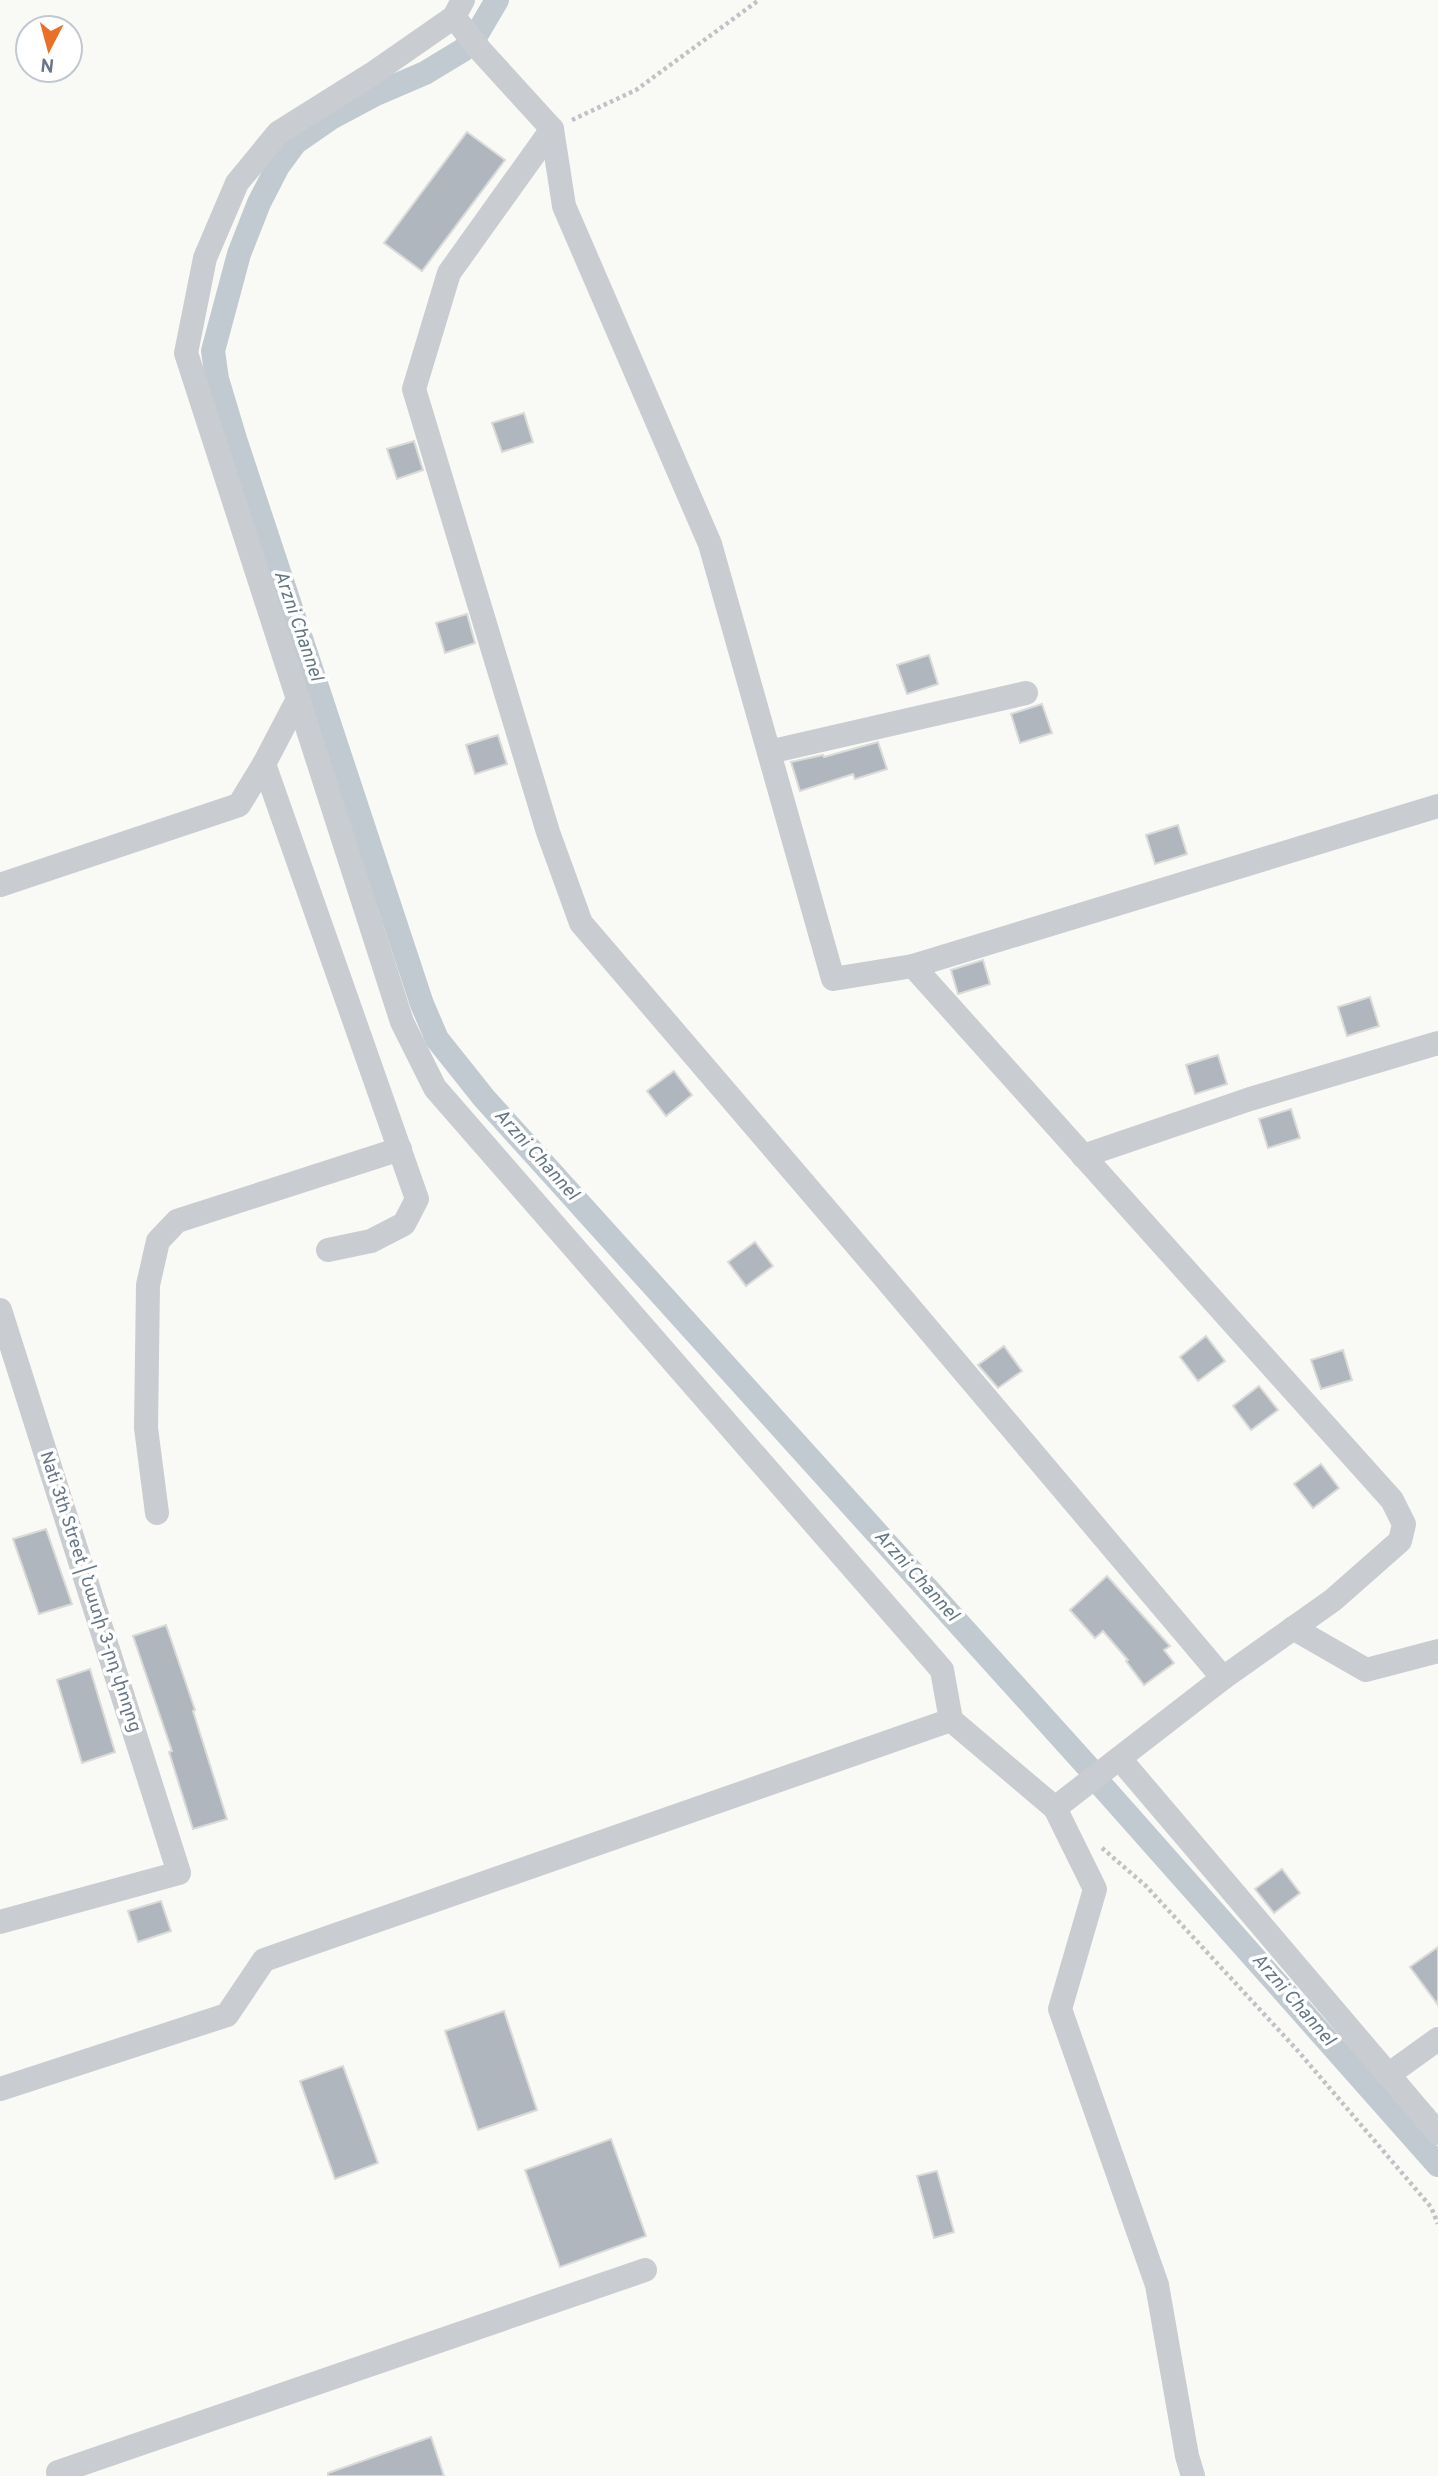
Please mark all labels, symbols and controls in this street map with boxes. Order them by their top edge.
north arrow [14,14,84,84]
text: N [39,51,55,77]
water label: Arzni Channel [268,568,328,686]
water label: Arzni Channel [488,1104,584,1207]
street label: Nati 3th Street | Նատի 3-րդ փողոց [34,1447,151,1736]
water label: Arzni Channel [868,1525,964,1628]
water label: Arzni Channel [1246,1949,1341,2052]

